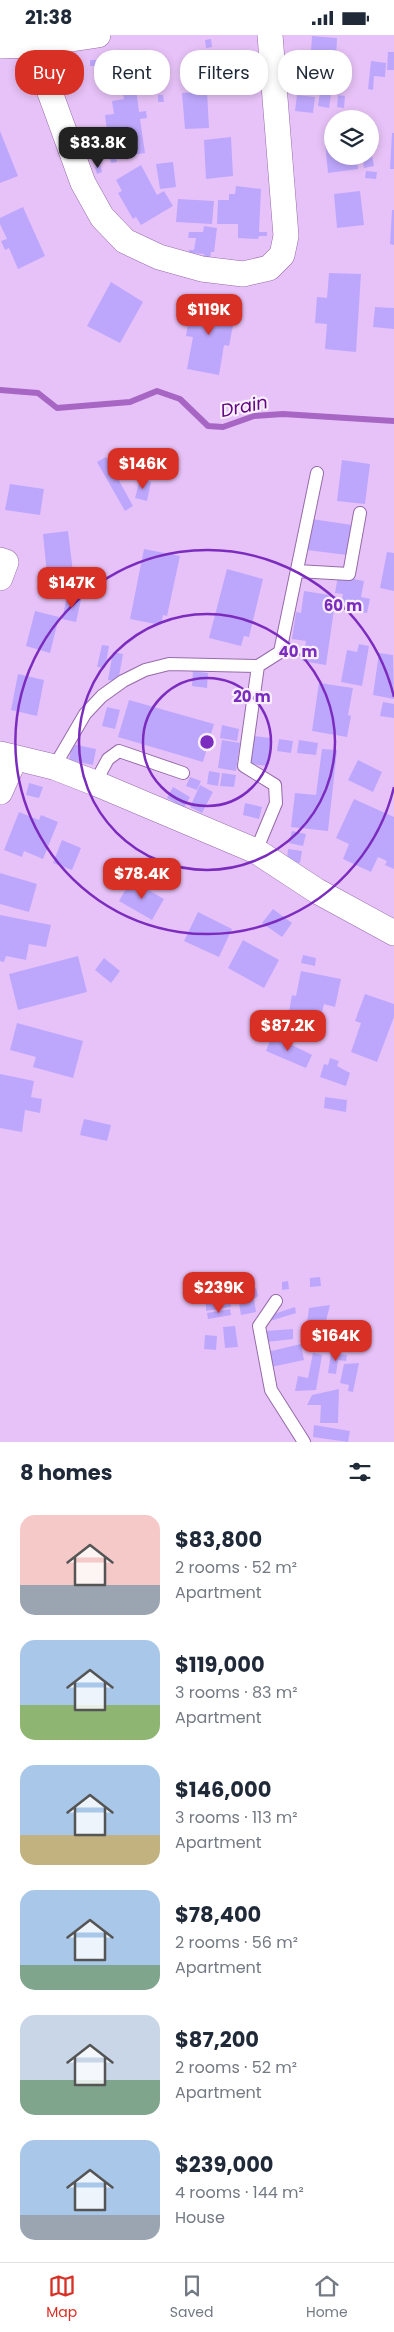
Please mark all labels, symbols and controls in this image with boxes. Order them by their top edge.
text: 21:38 [25,4,72,31]
chip: Buy [15,50,84,95]
chip: Rent [94,50,170,95]
chip: Filters [180,50,268,95]
chip: New [278,50,352,95]
map controls [324,110,379,165]
button: layers [324,110,379,165]
pin: $83.8K [57,127,139,169]
text: $83.8K [70,131,126,154]
pin: $119K [174,293,244,336]
text: $119K [187,298,231,321]
water label: Drain [218,389,270,423]
pin: $146K [108,447,178,490]
text: $146K [119,452,167,475]
pin: $147K [37,567,107,609]
text: $147K [48,571,96,594]
text: 60 m [324,595,362,616]
text: 40 m [278,641,318,662]
text: 20 m [233,686,271,707]
centre of rings [198,733,216,751]
pin: $78.4K [101,857,183,900]
text: $78.4K [114,862,170,885]
pin: $87.2K [247,1009,329,1052]
text: $87.2K [261,1014,315,1037]
pin: $239K [184,1271,254,1314]
text: $239K [194,1276,244,1299]
pin: $164K [301,1319,371,1362]
text: $164K [312,1324,360,1347]
text: 8 homes [20,1458,112,1487]
icon: filters [346,1458,374,1486]
text: $83,800 [175,1525,262,1554]
icon: home [60,1535,120,1595]
text: 2 rooms · 52 m² [175,1556,297,1579]
text: Apartment [175,1581,262,1604]
text: $119,000 [175,1650,265,1679]
icon: home [60,1660,120,1720]
text: 3 rooms · 83 m² [175,1681,297,1704]
text: Apartment [175,1706,262,1729]
text: $146,000 [175,1775,271,1804]
icon: home [60,1785,120,1845]
text: 3 rooms · 113 m² [175,1806,298,1829]
text: Apartment [175,1831,262,1854]
text: $78,400 [175,1900,261,1929]
icon: home [60,1910,120,1970]
text: 2 rooms · 56 m² [175,1931,298,1954]
text: Apartment [175,1956,262,1979]
text: $87,200 [175,2025,259,2054]
icon: home [60,2035,120,2095]
text: 2 rooms · 52 m² [175,2056,297,2079]
text: Apartment [175,2081,262,2104]
text: $239,000 [175,2150,274,2179]
icon: home [60,2160,120,2220]
text: 4 rooms · 144 m² [175,2181,304,2204]
text: House [175,2206,225,2229]
tab: Map [46,2272,77,2323]
tab: Saved [170,2272,213,2323]
tab: Home [306,2272,348,2323]

